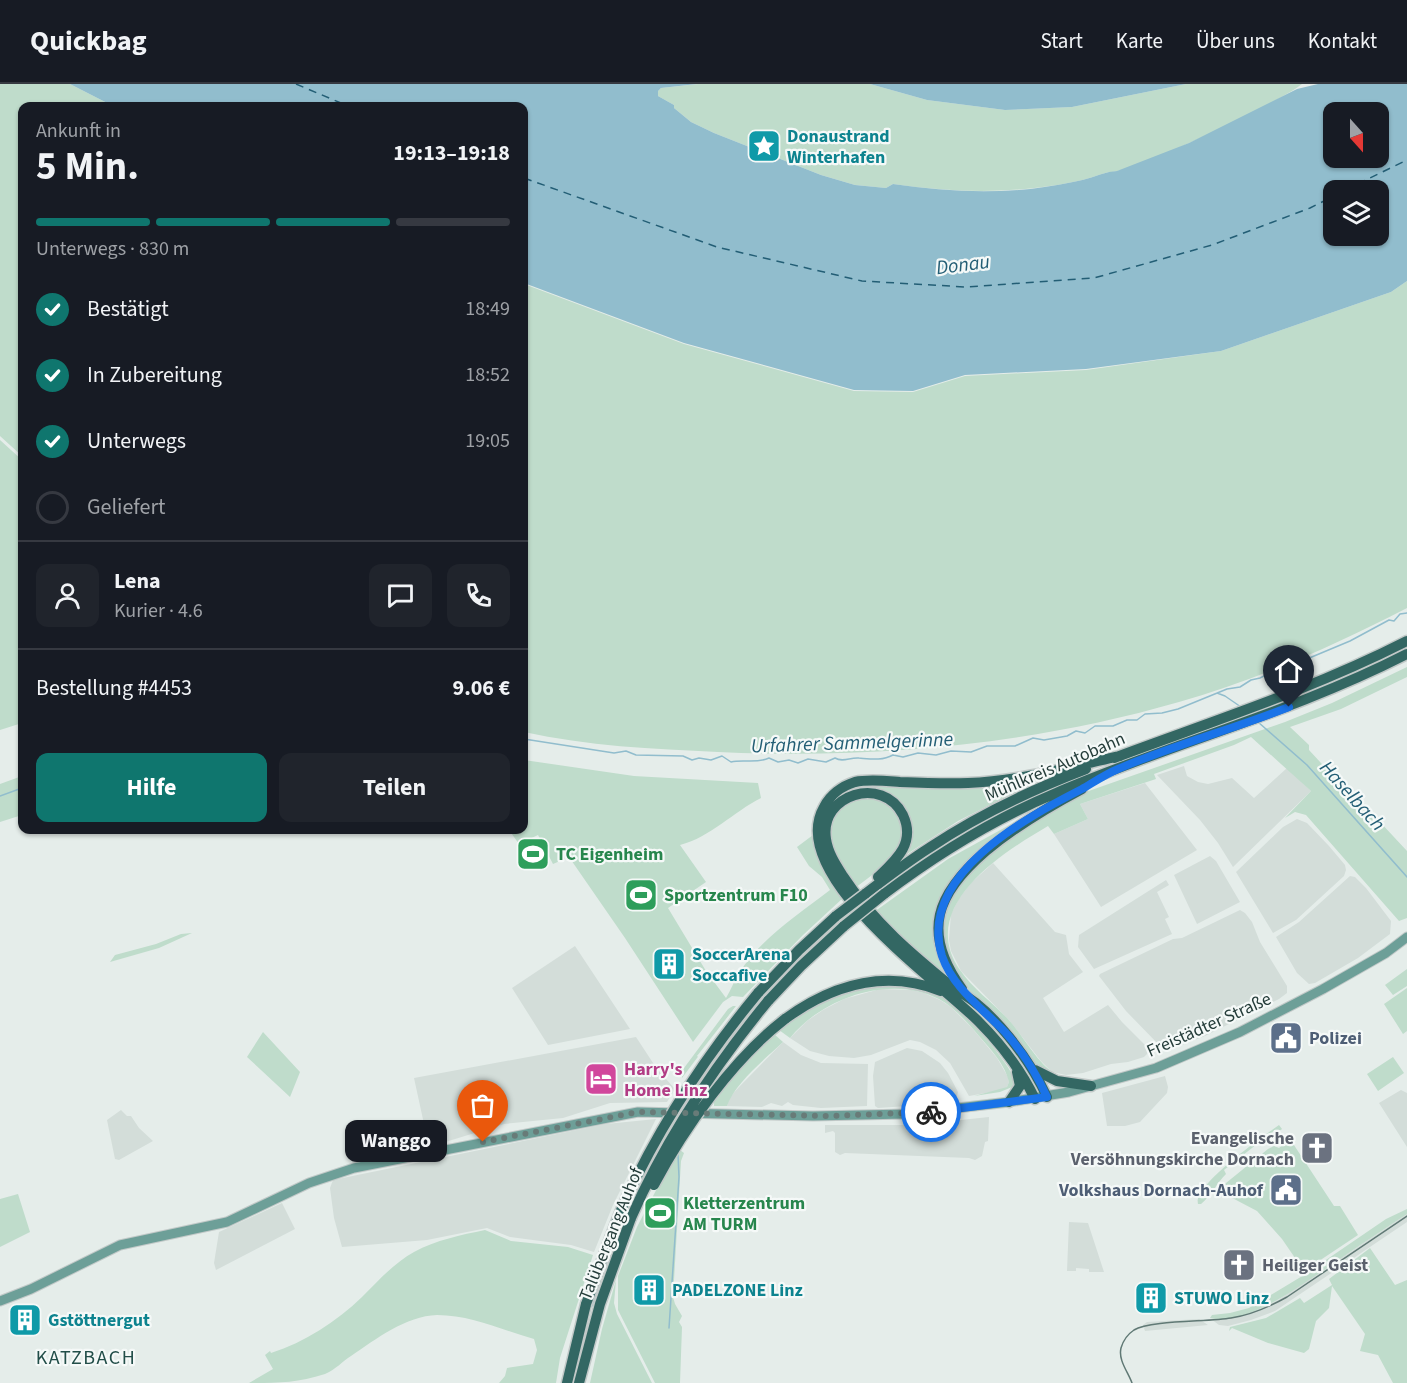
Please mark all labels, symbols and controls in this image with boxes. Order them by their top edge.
text: Quickbag [30,21,147,61]
text: Start [1040,26,1083,56]
text: Karte [1116,26,1163,56]
text: Über uns [1196,26,1275,56]
text: Kontakt [1308,26,1377,56]
north arrow [1323,102,1389,168]
map controls [1323,102,1389,246]
text: Ankunft in [36,117,121,145]
place label: Donaustrand Winterhafen [787,124,890,170]
place icon: Donaustrand Winterhafen [746,128,782,164]
text: 19:13–19:18 [393,137,510,169]
text: 5 Min. [36,139,139,195]
button: layers [1323,180,1389,246]
text: Unterwegs · 830 m [36,235,189,263]
water label: Donau [935,248,991,282]
icon: check [36,293,69,326]
text: Bestätigt [87,293,169,325]
text: 18:49 [465,295,510,323]
icon: check [36,359,69,392]
text: In Zubereitung [87,359,222,391]
text: 18:52 [465,361,510,389]
icon: check [36,425,69,458]
text: Unterwegs [87,425,186,457]
text: 19:05 [465,427,510,455]
text: Geliefert [87,491,166,523]
button: person [36,564,99,627]
button: chat [369,564,432,627]
button: phone [447,564,510,627]
text: Lena [114,565,161,597]
text: Kurier · 4.6 [114,597,203,625]
pin [1263,645,1314,707]
icon: home [1272,654,1305,687]
text: Bestellung #4453 [36,672,192,704]
text: 9.06 € [453,672,510,704]
water label: Urfahrer Sammelgerinne [750,725,954,761]
street label: Mühlkreis Autobahn [981,726,1129,808]
button: Hilfe [36,753,267,822]
button: Teilen [279,753,510,822]
water label: Haselbach [1313,755,1391,837]
sports icon: TC Eigenheim [515,836,551,872]
place label: TC Eigenheim [556,842,663,867]
sports icon: Sportzentrum F10 [623,877,659,913]
place label: Sportzentrum F10 [664,883,808,908]
place label: SoccerArena Soccafive [692,942,790,988]
building icon: SoccerArena Soccafive [651,946,687,982]
street label: Freistädter Straße [1143,986,1275,1064]
public building icon: Polizei [1268,1020,1304,1056]
place label: Polizei [1309,1026,1362,1051]
place label: Harry's Home Linz [624,1057,707,1103]
hotel icon: Harry's Home Linz [583,1061,619,1097]
pin [457,1080,508,1142]
courier [901,1082,961,1142]
icon: bag [466,1089,499,1122]
icon: bike [915,1096,948,1129]
callout: Wanggo [345,1121,447,1163]
place label: Evangelische Versöhnungskirche Dornach [1070,1126,1294,1172]
text: Wanggo [361,1127,431,1155]
church icon: Evangelische Versöhnungskirche Dornach [1299,1130,1335,1166]
street label: Talübergang Auhof [573,1163,649,1304]
public building icon: Volkshaus Dornach-Auhof [1268,1172,1304,1208]
place label: Volkshaus Dornach-Auhof [1058,1178,1264,1203]
place label: Kletterzentrum AM TURM [682,1191,805,1237]
sports icon: Kletterzentrum AM TURM [642,1195,678,1231]
church icon: Heiliger Geist [1221,1247,1257,1283]
place label: Heiliger Geist [1262,1253,1368,1278]
building icon: PADELZONE Linz [631,1272,667,1308]
place label: PADELZONE Linz [672,1278,803,1303]
building icon: STUWO Linz [1133,1280,1169,1316]
place label: STUWO Linz [1174,1286,1269,1311]
building icon: Gstöttnergut [7,1302,43,1338]
place label: Gstöttnergut [48,1308,150,1333]
district label: KATZBACH [36,1344,136,1372]

